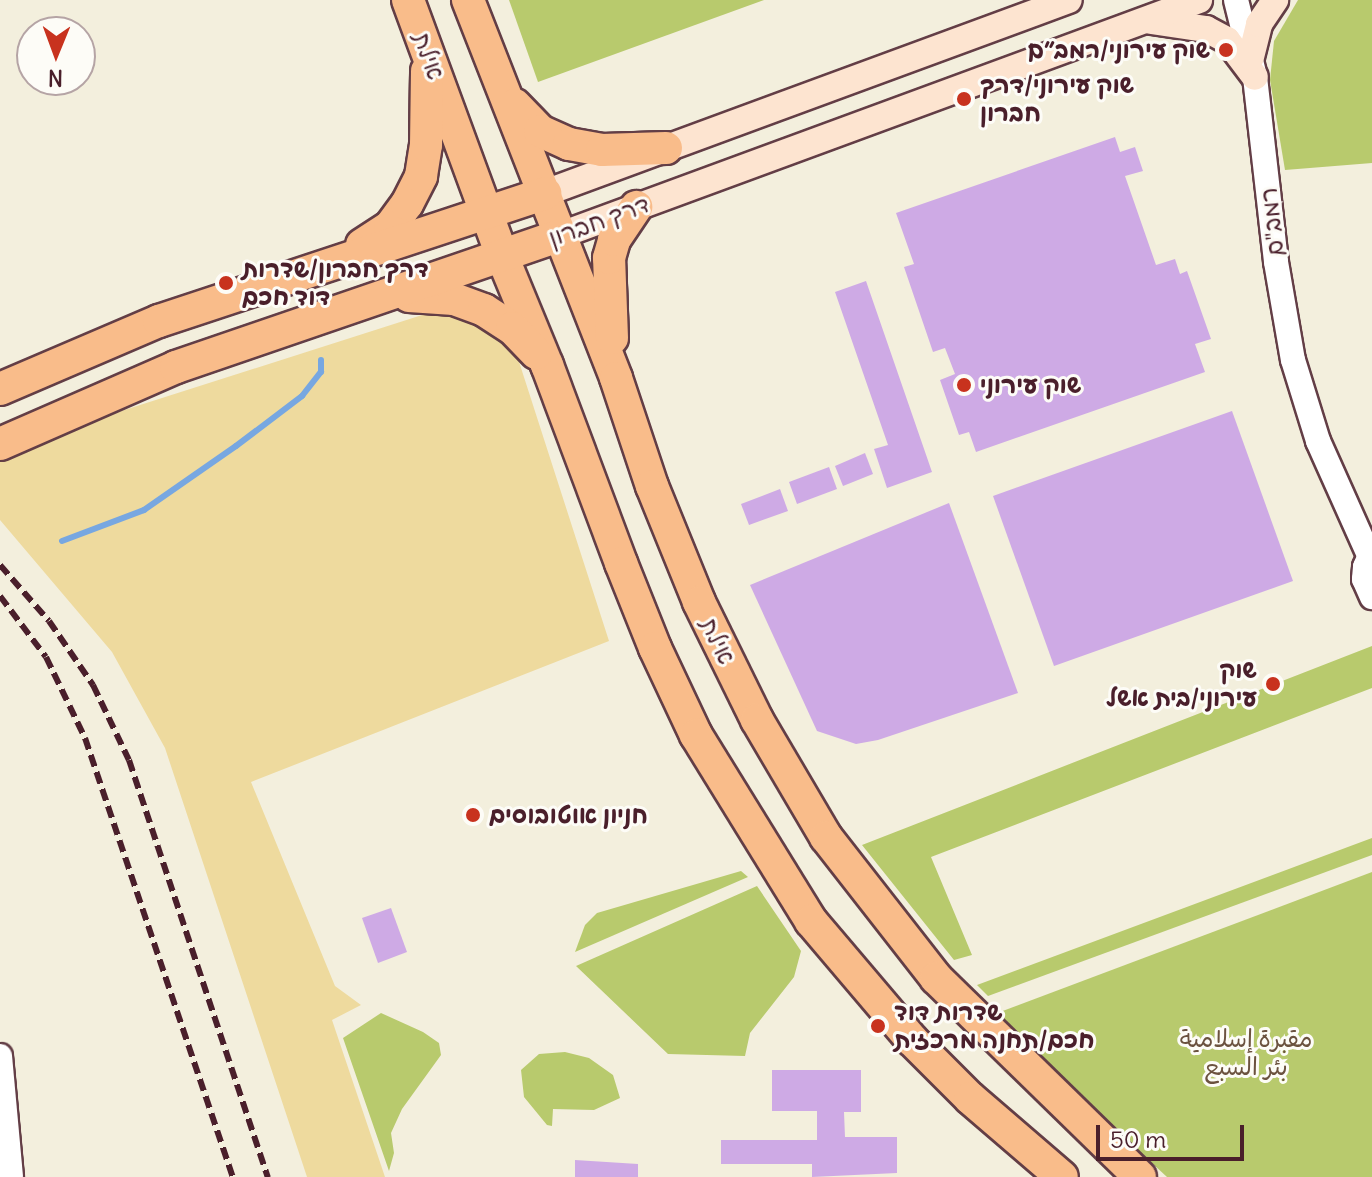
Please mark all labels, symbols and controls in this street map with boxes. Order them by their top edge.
north arrow [16,16,96,96]
street label: אילת [407,28,451,84]
place label: שוק עירוני/רמב״ם [1028,36,1210,64]
marker: שוק עירוני/רמב״ם [1217,41,1235,59]
text: N [48,64,63,92]
place label: שוק עירוני/דרך חברון [980,71,1134,127]
marker: שוק עירוני/דרך חברון [955,90,973,108]
street label: רמב"ם [1254,186,1290,258]
street label: דרך חברון [545,189,653,253]
place label: דרך חברון/שדרות דוד חכם [242,255,429,311]
marker: דרך חברון/שדרות דוד חכם [217,274,235,292]
place label: שוק עירוני [980,371,1081,399]
marker: שוק עירוני [955,376,973,394]
street label: אילת [694,613,742,669]
place label: שוק עירוני/בית אשל [1106,656,1257,712]
marker: שוק עירוני/בית אשל [1264,675,1282,693]
place label: חניון אוטובוסים [489,801,648,829]
marker: חניון אוטובוסים [464,806,482,824]
place label: שדרות דוד חכם/תחנה מרכזית [894,998,1094,1054]
marker: שדרות דוד חכם/תחנה מרכזית [869,1017,887,1035]
park label: مقبرة إسلامية بئر السبع [1180,1025,1312,1081]
scale bar [1100,1109,1248,1159]
text: 50 m [1110,1124,1166,1154]

